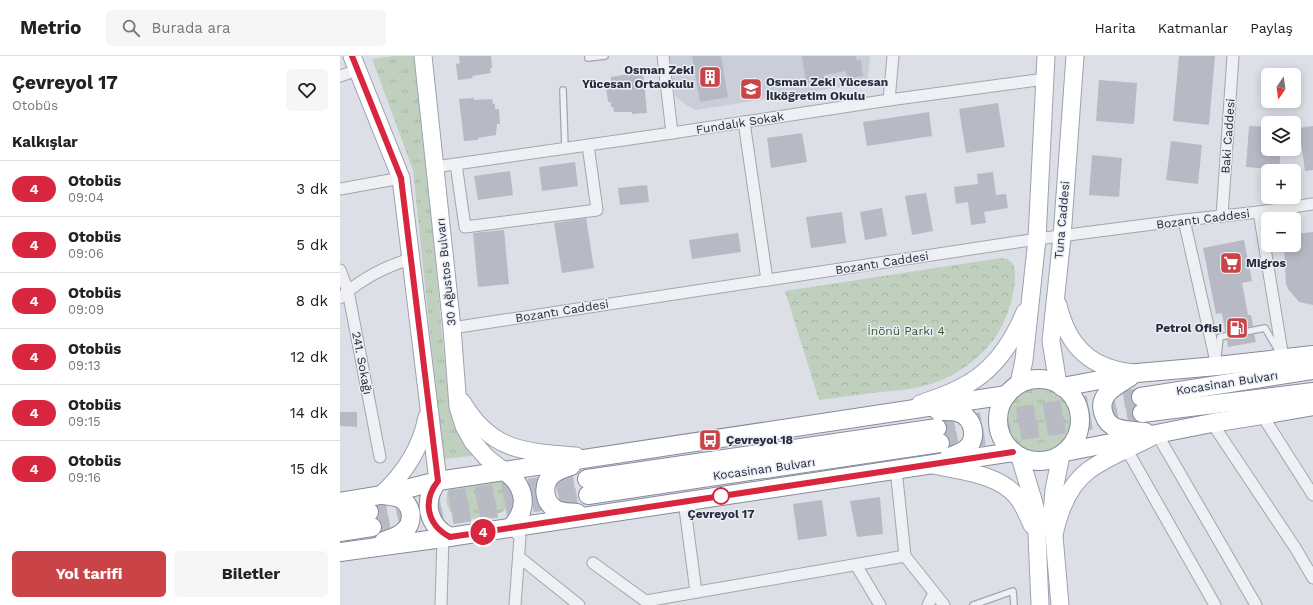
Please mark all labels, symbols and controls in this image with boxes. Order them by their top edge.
search box [106,10,386,46]
text: Metrio [20,16,82,39]
icon: search [120,17,142,39]
text: Burada ara [152,19,231,37]
text: Harita [1094,20,1136,36]
text: Katmanlar [1158,20,1228,36]
text: Paylaş [1250,20,1293,36]
place label: Osman Zeki Yücesan Ortaokulu [582,63,694,91]
building icon: Osman Zeki Yücesan Ortaokulu [697,64,723,90]
north arrow [1261,68,1301,108]
map controls [1261,68,1301,252]
button: heart [286,69,328,111]
text: Çevreyol 17 [12,71,118,94]
place label: Osman Zeki Yücesan İlköğretim Okulu [766,75,888,103]
school or university icon: Osman Zeki Yücesan İlköğretim Okulu [738,76,764,102]
text: Otobüs [12,98,58,113]
street label: Baki Caddesi [1218,98,1238,174]
street label: Fundalık Sokak [695,109,785,137]
button: layers [1261,116,1301,156]
text: Kalkışlar [12,133,78,151]
button: + [1261,164,1301,204]
text: Otobüs [68,172,121,190]
text: 3 dk [296,180,328,198]
street label: Tuna Caddesi [1052,180,1072,260]
text: 4 [29,181,39,197]
text: 09:04 [68,190,104,205]
street label: Bozantı Caddesi [1155,206,1251,232]
button: − [1261,212,1301,252]
street label: 30 Ağustos Bulvarı [433,217,459,327]
text: Otobüs [68,228,121,246]
text: 5 dk [296,236,328,254]
text: 4 [29,237,39,253]
text: 09:06 [68,246,104,261]
street label: Bozantı Caddesi [834,249,930,277]
supermarket icon: Migros [1218,250,1244,276]
place label: Migros [1246,256,1286,270]
text: Otobüs [68,284,121,302]
text: 8 dk [296,292,328,310]
text: 4 [29,293,39,309]
street label: Bozantı Caddesi [514,297,610,325]
text: 09:09 [68,302,104,317]
fuel station icon: Petrol Ofisi [1224,315,1250,341]
place label: Petrol Ofisi [1155,321,1222,335]
park label: İnönü Parkı 4 [867,324,945,338]
street label: 241. Sokağı [349,330,375,396]
text: Otobüs [68,340,121,358]
text: 12 dk [290,348,328,366]
text: 4 [29,349,39,365]
text: 09:13 [68,358,101,373]
street label: Kocasinan Bulvarı [1175,368,1279,398]
text: Otobüs [68,396,121,414]
text: 14 dk [290,404,328,422]
text: 4 [29,405,39,421]
text: 09:15 [68,414,101,429]
bus stop icon: Çevreyol 18 [697,427,723,453]
place label: Çevreyol 18 [726,433,793,447]
text: Otobüs [68,452,121,470]
street label: Kocasinan Bulvarı [712,455,816,483]
text: 15 dk [290,460,328,478]
text: 4 [29,461,39,477]
text: 09:16 [68,470,101,485]
marker: Çevreyol 17 [712,487,730,505]
place label: Çevreyol 17 [688,507,754,521]
line badge: 4 [470,519,496,545]
text: 4 [478,524,488,540]
button: Yol tarifi [12,551,166,597]
button: Biletler [174,551,328,597]

